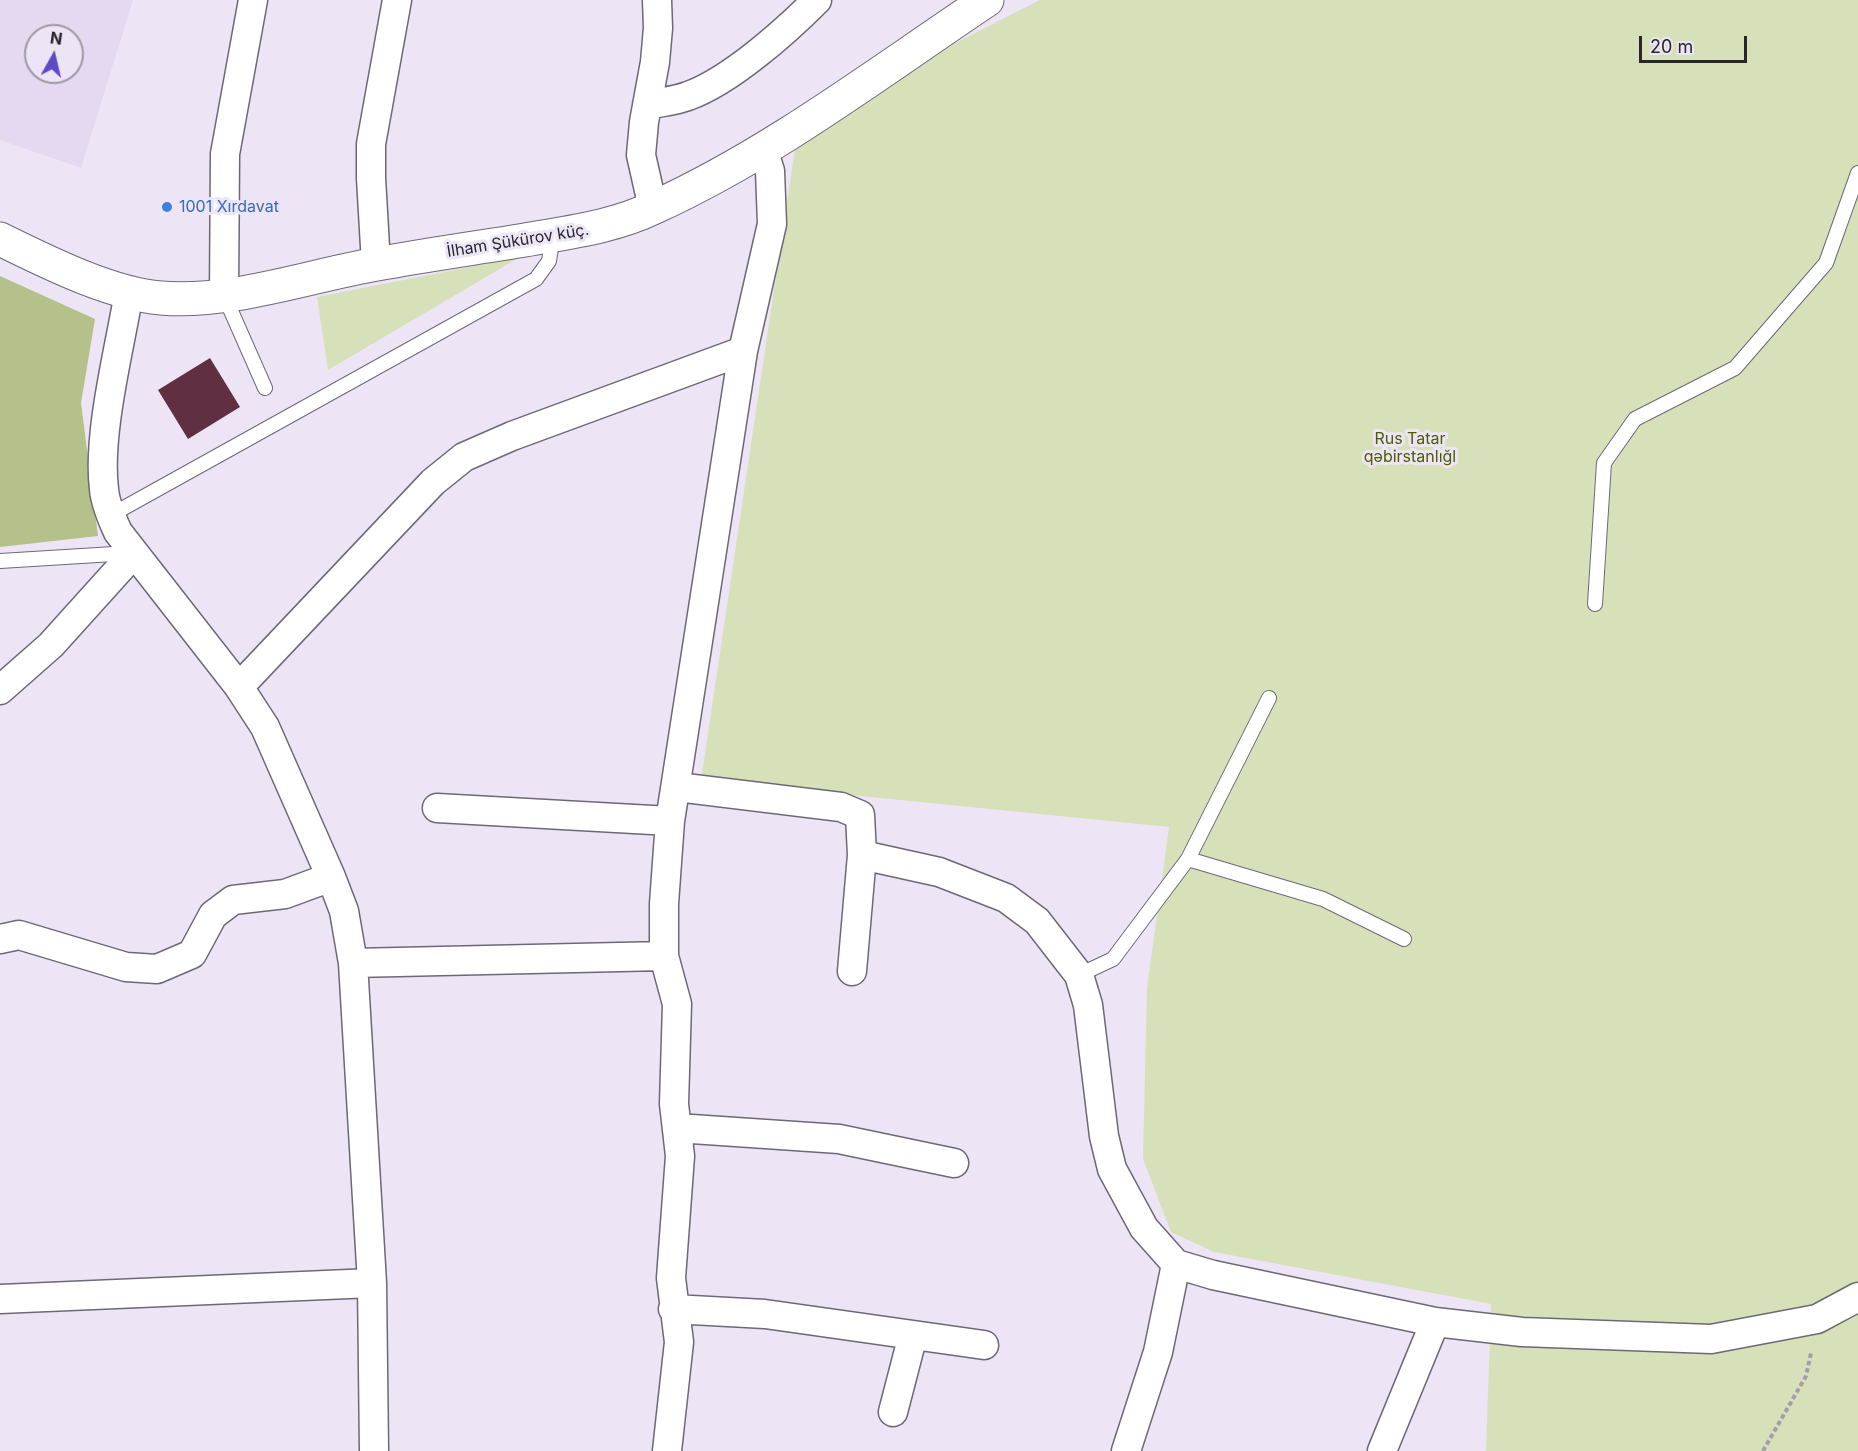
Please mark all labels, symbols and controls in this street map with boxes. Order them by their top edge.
north arrow [24,24,84,84]
scale bar [1642,24,1750,62]
text: N [49,27,64,49]
text: 20 m [1650,36,1693,57]
place label: 1001 Xırdavat [179,197,279,217]
marker: 1001 Xırdavat [160,200,174,214]
street label: İlham Şükürov küç. [446,220,590,262]
park label: Rus Tatar qəbirstanlığl [1364,429,1456,467]

